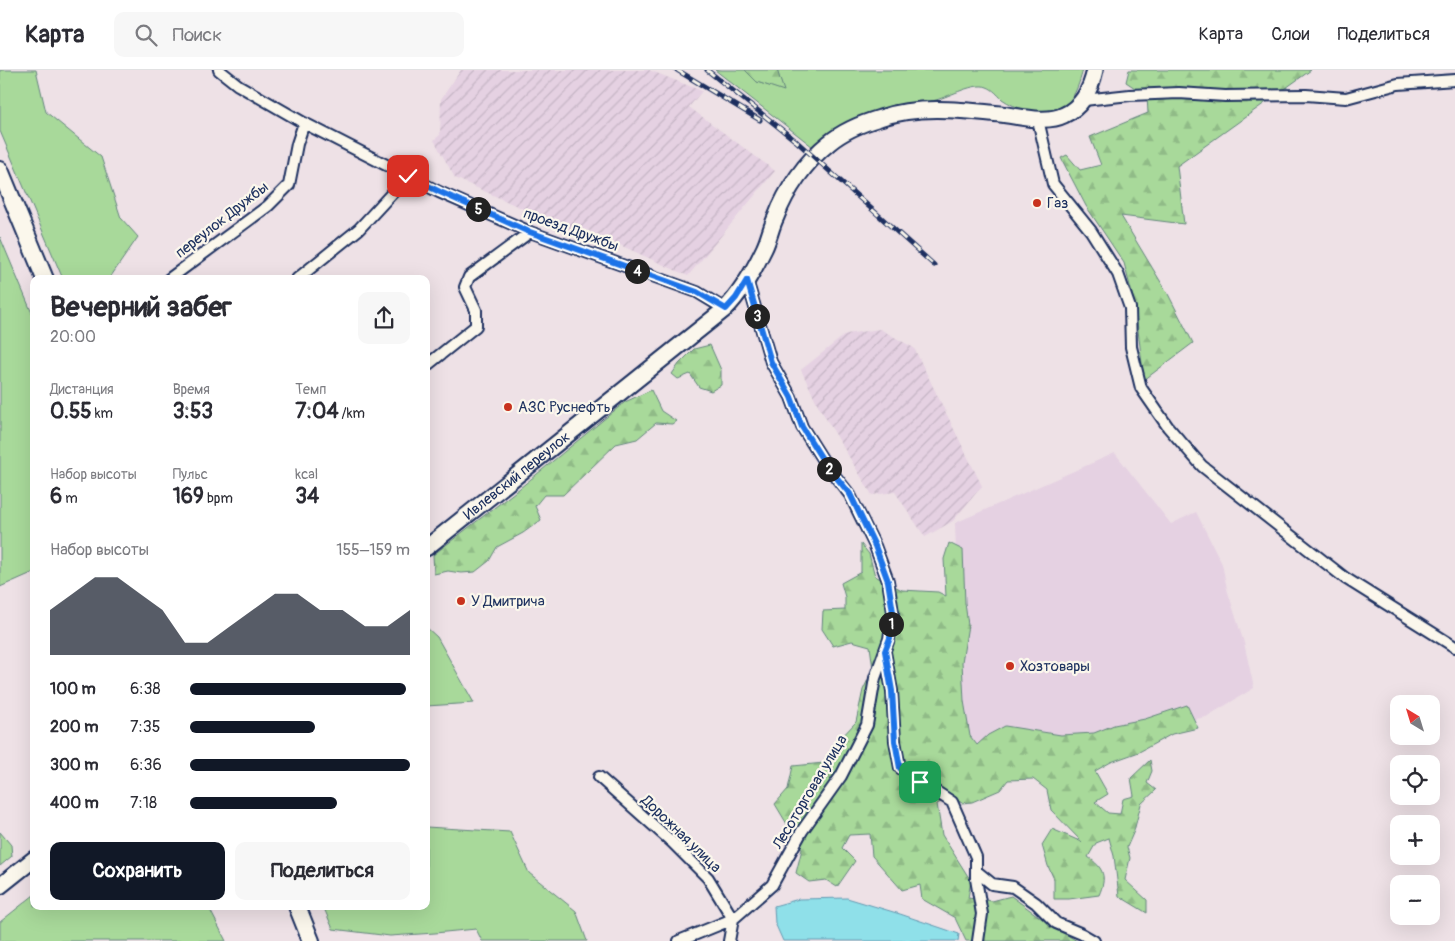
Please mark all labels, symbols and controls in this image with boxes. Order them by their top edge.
search box [114,12,464,57]
text: Карта [25,20,84,49]
icon: search [132,21,160,49]
text: Поиск [172,23,222,47]
text: Карта [1199,23,1243,46]
text: Слои [1271,23,1309,46]
text: Поделиться [1337,23,1430,46]
pin [387,155,429,197]
icon: check [394,162,422,190]
street label: переулок Дружбы [172,178,272,262]
place label: Газ [1047,194,1068,213]
pin: 5 [466,196,490,222]
marker: Газ [1031,197,1043,209]
text: 5 [475,201,482,218]
street label: проезд Дружбы [521,204,621,256]
pin: 4 [624,258,650,284]
text: 4 [633,263,642,280]
text: Вечерний забег [50,290,232,325]
button: share [358,292,410,344]
pin: 3 [744,304,770,328]
text: 3 [754,308,761,325]
text: 20:00 [50,327,96,347]
text: Дистанция [50,381,114,398]
text: Время [173,381,210,398]
text: Темп [295,381,326,398]
text: 0.55 [50,398,92,425]
text: 3:53 [173,398,213,425]
text: 7:04 [295,398,339,425]
place label: АЗС Руснефть [518,398,611,417]
marker: АЗС Руснефть [502,401,514,413]
text: km [92,405,113,422]
text: /km [339,405,365,422]
street label: Ивлевский переулок [459,427,574,524]
pin: 2 [816,456,842,482]
text: 2 [826,461,833,478]
text: Набор высоты [50,466,137,483]
text: Пульс [173,466,208,483]
text: kcal [295,466,318,483]
text: 6 [50,483,62,510]
text: 169 [173,483,204,510]
text: 34 [295,483,319,510]
text: m [62,490,78,507]
text: bpm [204,490,233,507]
text: Набор высоты [50,540,149,560]
text: 155–159 m [336,540,410,560]
place label: У Дмитрича [471,592,545,611]
marker: У Дмитрича [455,595,467,607]
pin: 1 [878,612,904,636]
text: 1 [889,616,894,633]
place label: Хозтовары [1020,657,1090,676]
marker: Хозтовары [1004,660,1016,672]
text: 100 m [50,679,96,699]
text: 6:38 [130,679,161,699]
north arrow [1390,695,1440,745]
map controls [1390,695,1440,925]
text: 200 m [50,717,98,737]
text: 7:35 [130,717,160,737]
street label: Лесоторговая улица [768,731,852,853]
text: 300 m [50,755,98,775]
text: 6:36 [130,755,162,775]
button: locate [1390,755,1440,805]
pin [899,761,941,803]
icon: arrive [906,768,934,796]
street label: Дорожная улица [636,790,725,877]
text: 400 m [50,793,99,813]
text: 7:18 [130,793,157,813]
button: + [1390,815,1440,865]
button: Сохранить [50,842,225,900]
button: Поделиться [235,842,410,900]
button: − [1390,875,1440,925]

